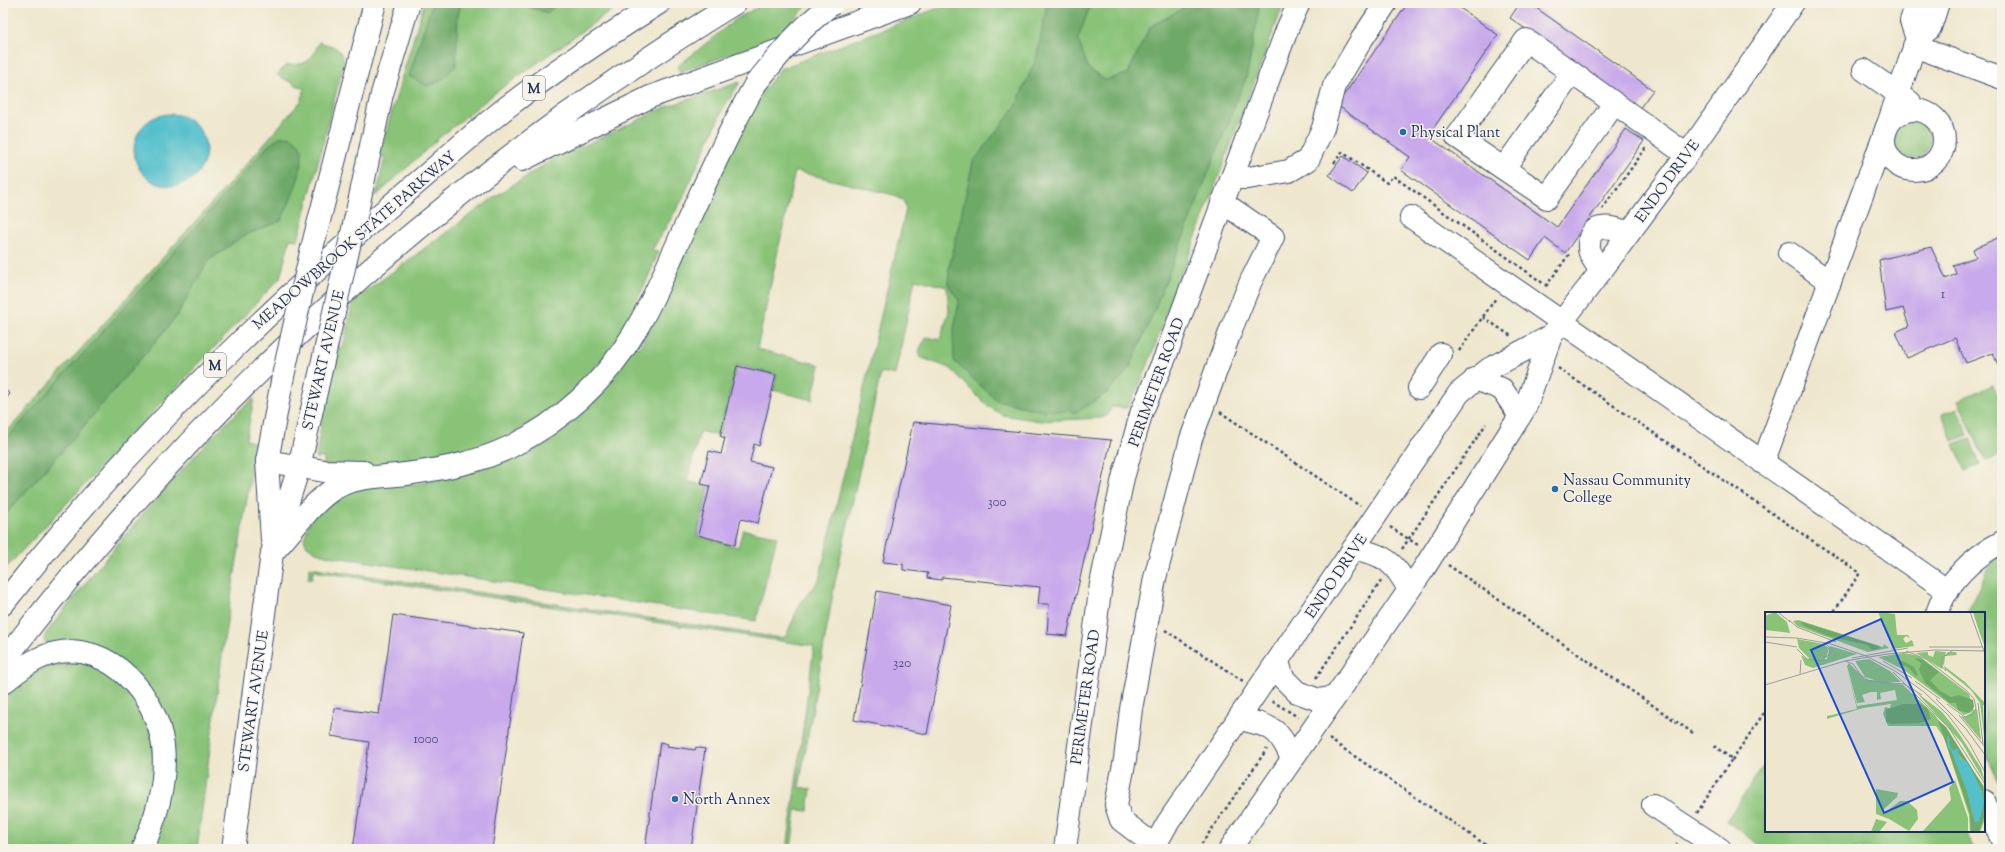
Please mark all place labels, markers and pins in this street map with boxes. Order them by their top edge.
place label: Physical Plant [1411,123,1500,144]
marker: Physical Plant [1398,127,1408,137]
place label: Nassau Community College [1563,471,1691,509]
marker: Nassau Community College [1550,484,1560,494]
place label: North Annex [683,790,771,811]
marker: North Annex [670,794,680,804]

